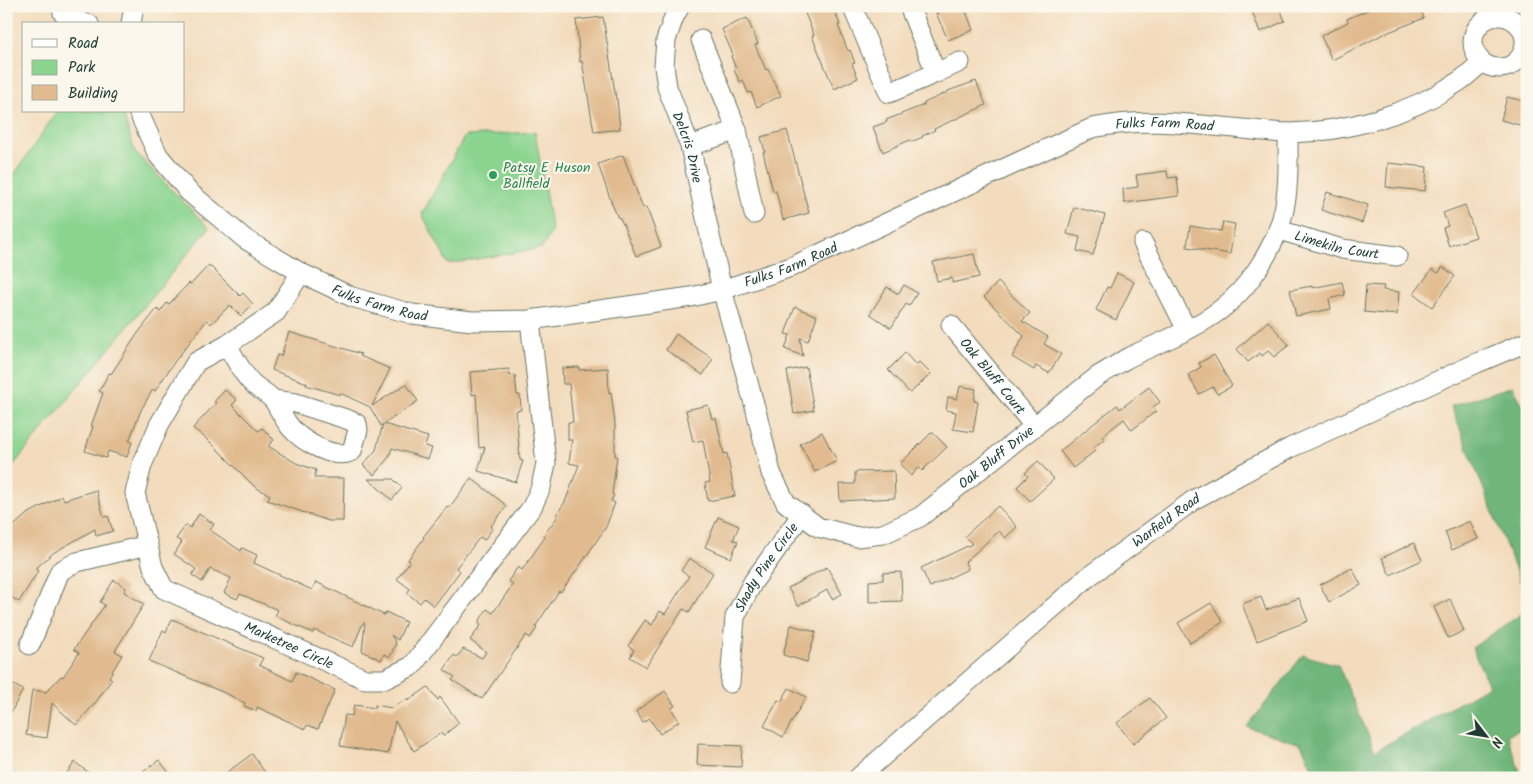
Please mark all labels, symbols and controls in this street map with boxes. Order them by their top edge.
legend [22,22,185,112]
text: Road [68,32,99,56]
text: Park [68,56,96,80]
text: Building [68,82,118,106]
street label: Delcris Drive [666,108,708,186]
street label: Fulks Farm Road [1114,112,1216,138]
place label: Patsy E Huson Ballfield [503,157,590,195]
marker: Patsy E Huson Ballfield [487,169,499,181]
street label: Limekiln Court [1292,225,1381,266]
street label: Fulks Farm Road [741,237,842,294]
street label: Fulks Farm Road [328,279,430,328]
street label: Oak Bluff Court [954,333,1031,420]
street label: Oak Bluff Drive [954,420,1040,495]
street label: Warfield Road [1128,488,1205,553]
street label: Shady Pine Circle [729,518,805,616]
street label: Marketree Circle [240,616,338,676]
north arrow [1460,712,1510,762]
text: N [1484,733,1508,752]

